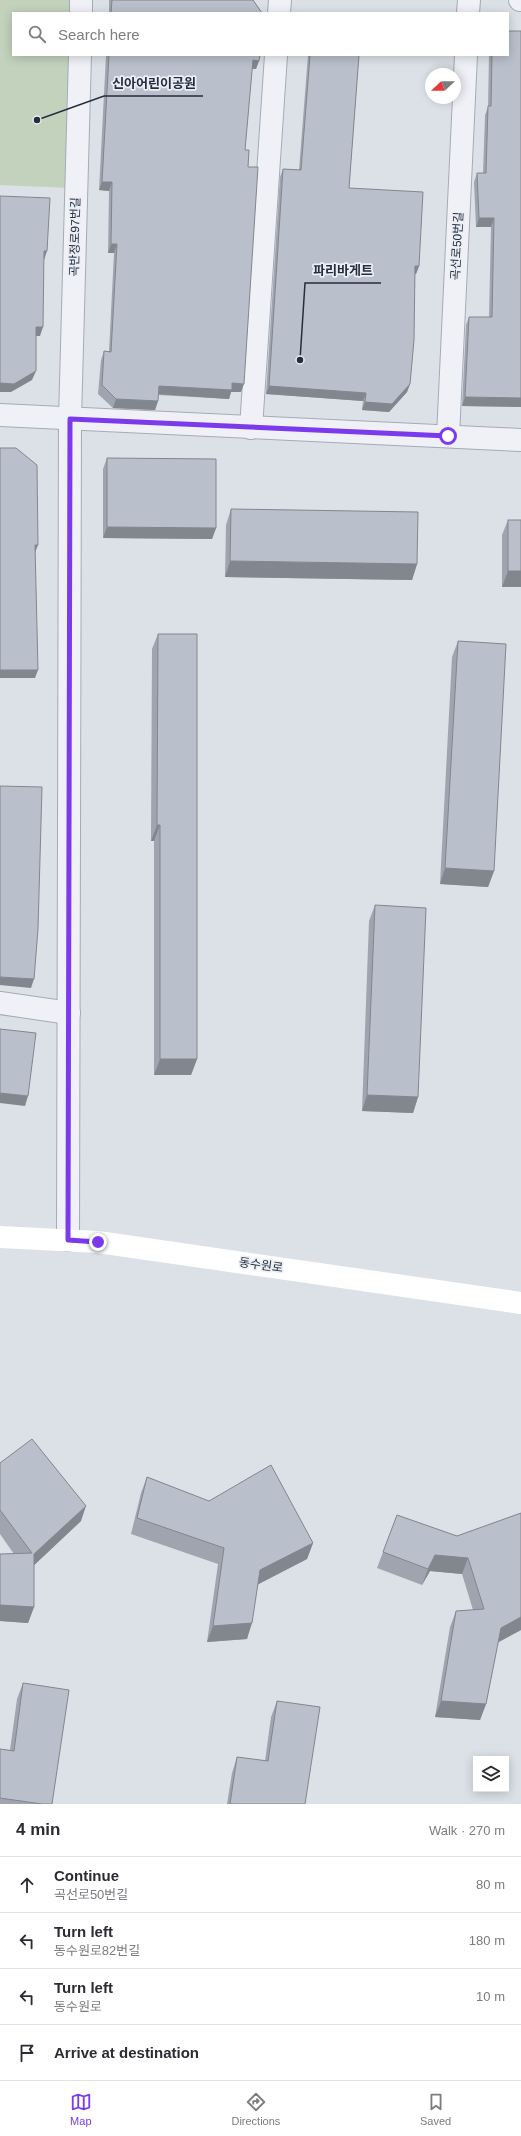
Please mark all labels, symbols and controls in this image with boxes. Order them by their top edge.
search box [12,12,509,56]
icon: search [26,23,48,45]
text: Search here [58,26,140,43]
north arrow [425,68,461,104]
callout: 신아어린이공원 [104,71,203,96]
text: 신아어린이공원 [112,76,196,91]
street label: 곡반정로97번길 [67,197,83,277]
street label: 곡선로50번길 [448,211,466,281]
callout: 파리바게트 [305,258,381,283]
text: 파리바게트 [313,263,373,278]
route start [439,427,457,445]
route end [89,1233,107,1251]
street label: 동수원로 [238,1255,284,1275]
map controls [473,1756,509,1792]
button: layers [473,1756,509,1792]
text: 4 min [16,1820,60,1839]
text: Walk · 270 m [429,1823,505,1838]
text: Continue [54,1867,119,1884]
icon: ahead [16,1874,38,1896]
text: 80 m [476,1877,505,1892]
text: 곡선로50번길 [54,1887,128,1902]
text: Turn left [54,1923,113,1940]
icon: left [16,1930,38,1952]
text: 180 m [469,1933,505,1948]
text: 동수원로82번길 [54,1943,140,1958]
text: Turn left [54,1979,113,1996]
icon: left [16,1986,38,2008]
text: 10 m [476,1989,505,2004]
text: 동수원로 [54,1999,102,2014]
icon: arrive [16,2042,38,2064]
text: Arrive at destination [54,2044,199,2061]
tab: Map [70,2091,92,2127]
tab: Directions [231,2091,280,2127]
tab: Saved [420,2091,451,2127]

